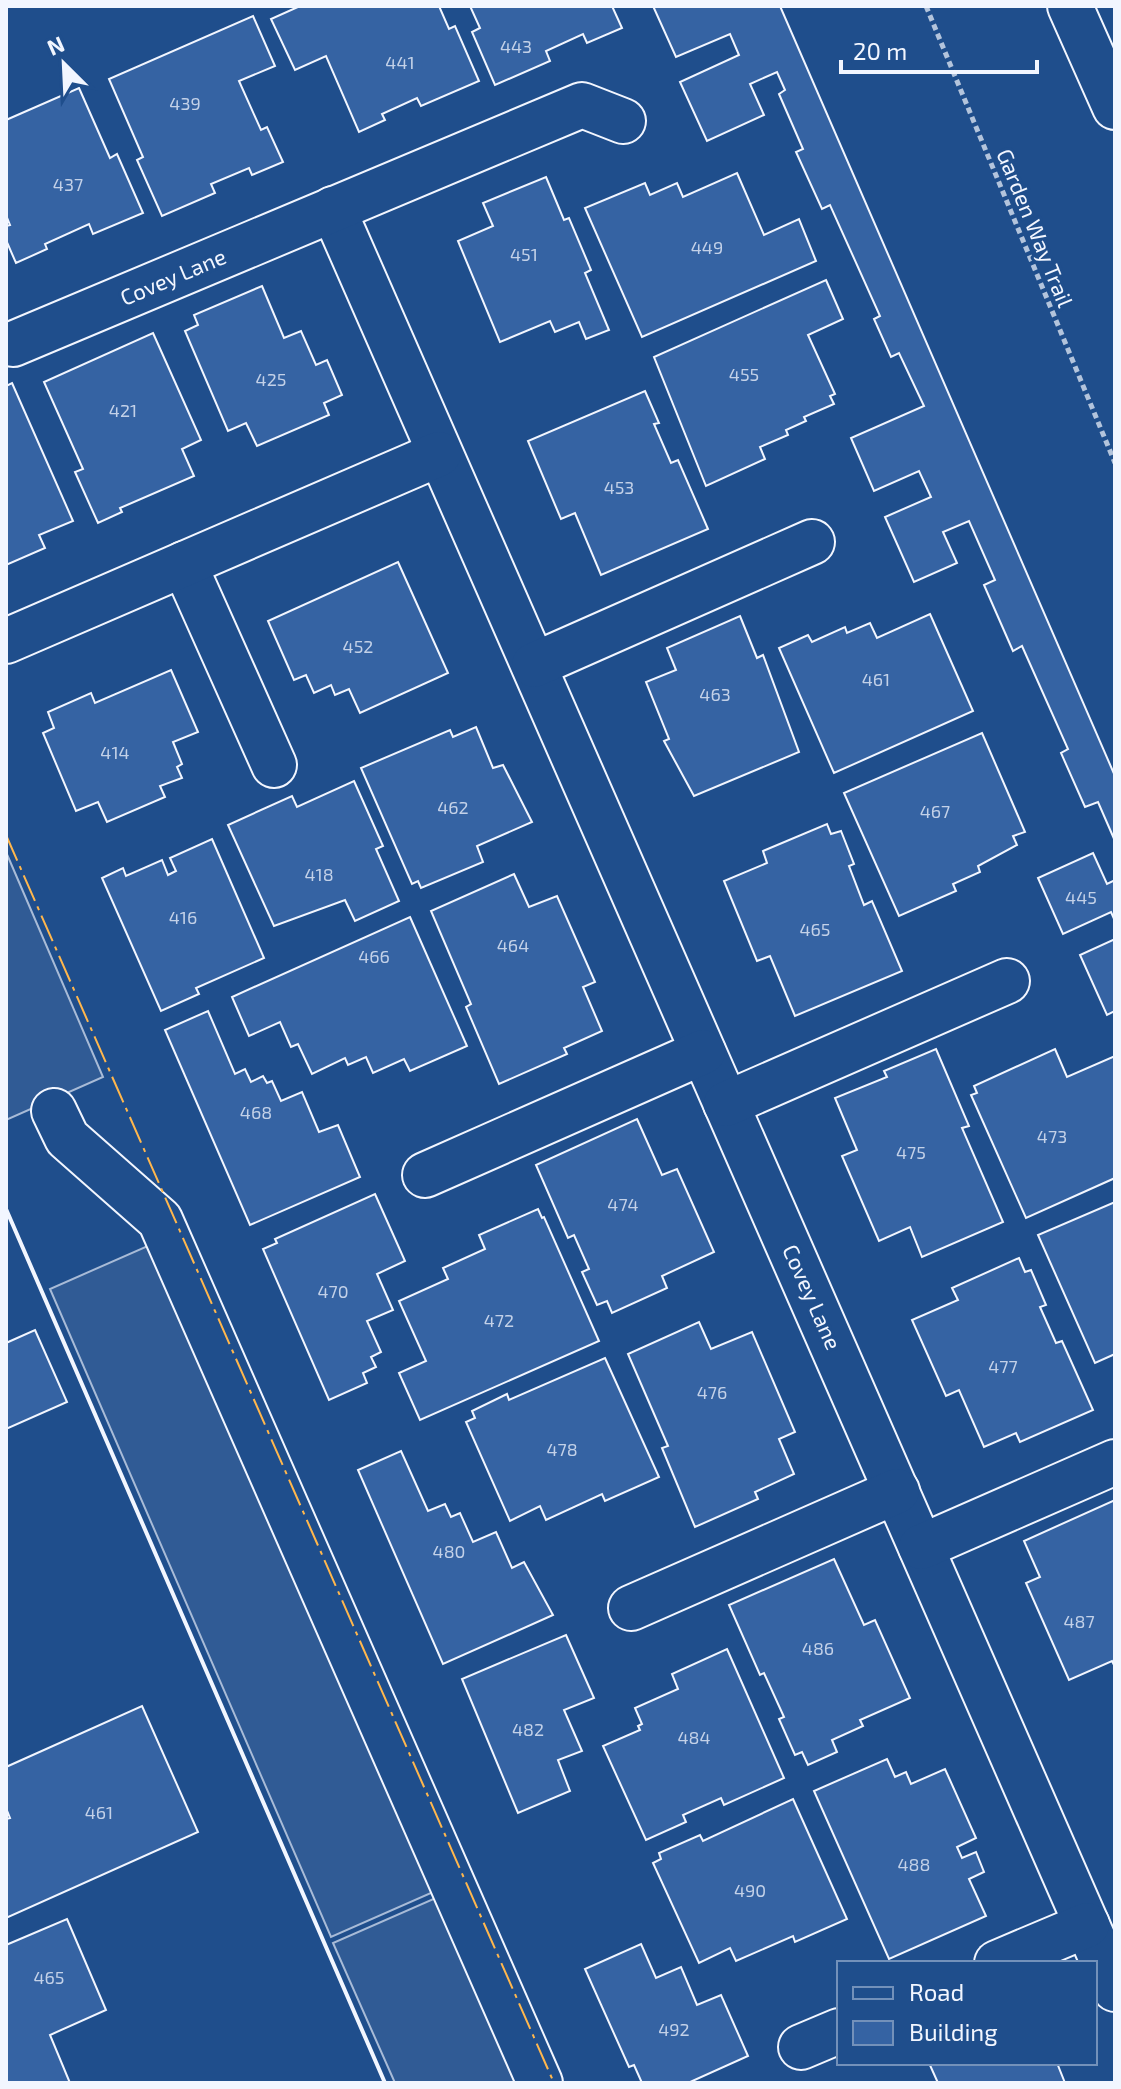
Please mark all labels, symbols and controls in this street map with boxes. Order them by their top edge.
north arrow [24,24,104,104]
scale bar [841,24,1037,74]
text: N [43,30,68,60]
house number: 443 [500,35,532,57]
text: 20 m [853,36,907,65]
house number: 441 [385,51,415,73]
house number: 439 [169,92,201,114]
street label: Garden Way Trail [992,145,1080,311]
house number: 437 [53,173,83,195]
house number: 449 [691,236,723,258]
street label: Covey Lane [116,242,229,310]
house number: 451 [510,243,538,265]
house number: 455 [729,363,759,385]
house number: 425 [256,368,286,390]
house number: 421 [109,399,137,421]
house number: 453 [604,476,634,498]
house number: 452 [343,635,373,657]
house number: 461 [862,668,890,690]
house number: 463 [699,683,731,705]
house number: 414 [100,741,130,763]
house number: 462 [437,796,469,818]
house number: 467 [920,800,950,822]
house number: 418 [304,863,334,885]
house number: 445 [1065,886,1097,908]
house number: 416 [169,906,197,928]
house number: 465 [799,918,831,940]
house number: 464 [497,934,529,956]
house number: 466 [358,945,390,967]
house number: 468 [240,1101,272,1123]
house number: 473 [1037,1125,1067,1147]
house number: 475 [896,1141,926,1163]
house number: 474 [607,1193,639,1215]
street label: Covey Lane [778,1240,848,1353]
house number: 470 [317,1280,349,1302]
house number: 472 [484,1309,514,1331]
house number: 477 [988,1355,1018,1377]
house number: 476 [697,1381,727,1403]
house number: 478 [546,1438,578,1460]
house number: 480 [433,1540,465,1562]
house number: 487 [1063,1610,1095,1632]
house number: 486 [802,1637,834,1659]
house number: 482 [512,1718,544,1740]
house number: 484 [677,1726,711,1748]
house number: 461 [85,1801,113,1823]
house number: 488 [898,1853,930,1875]
house number: 490 [734,1879,766,1901]
legend [837,1961,1097,2065]
house number: 465 [33,1966,65,1988]
text: Road [909,1977,964,2006]
text: Building [909,2017,998,2046]
house number: 492 [658,2018,690,2040]

